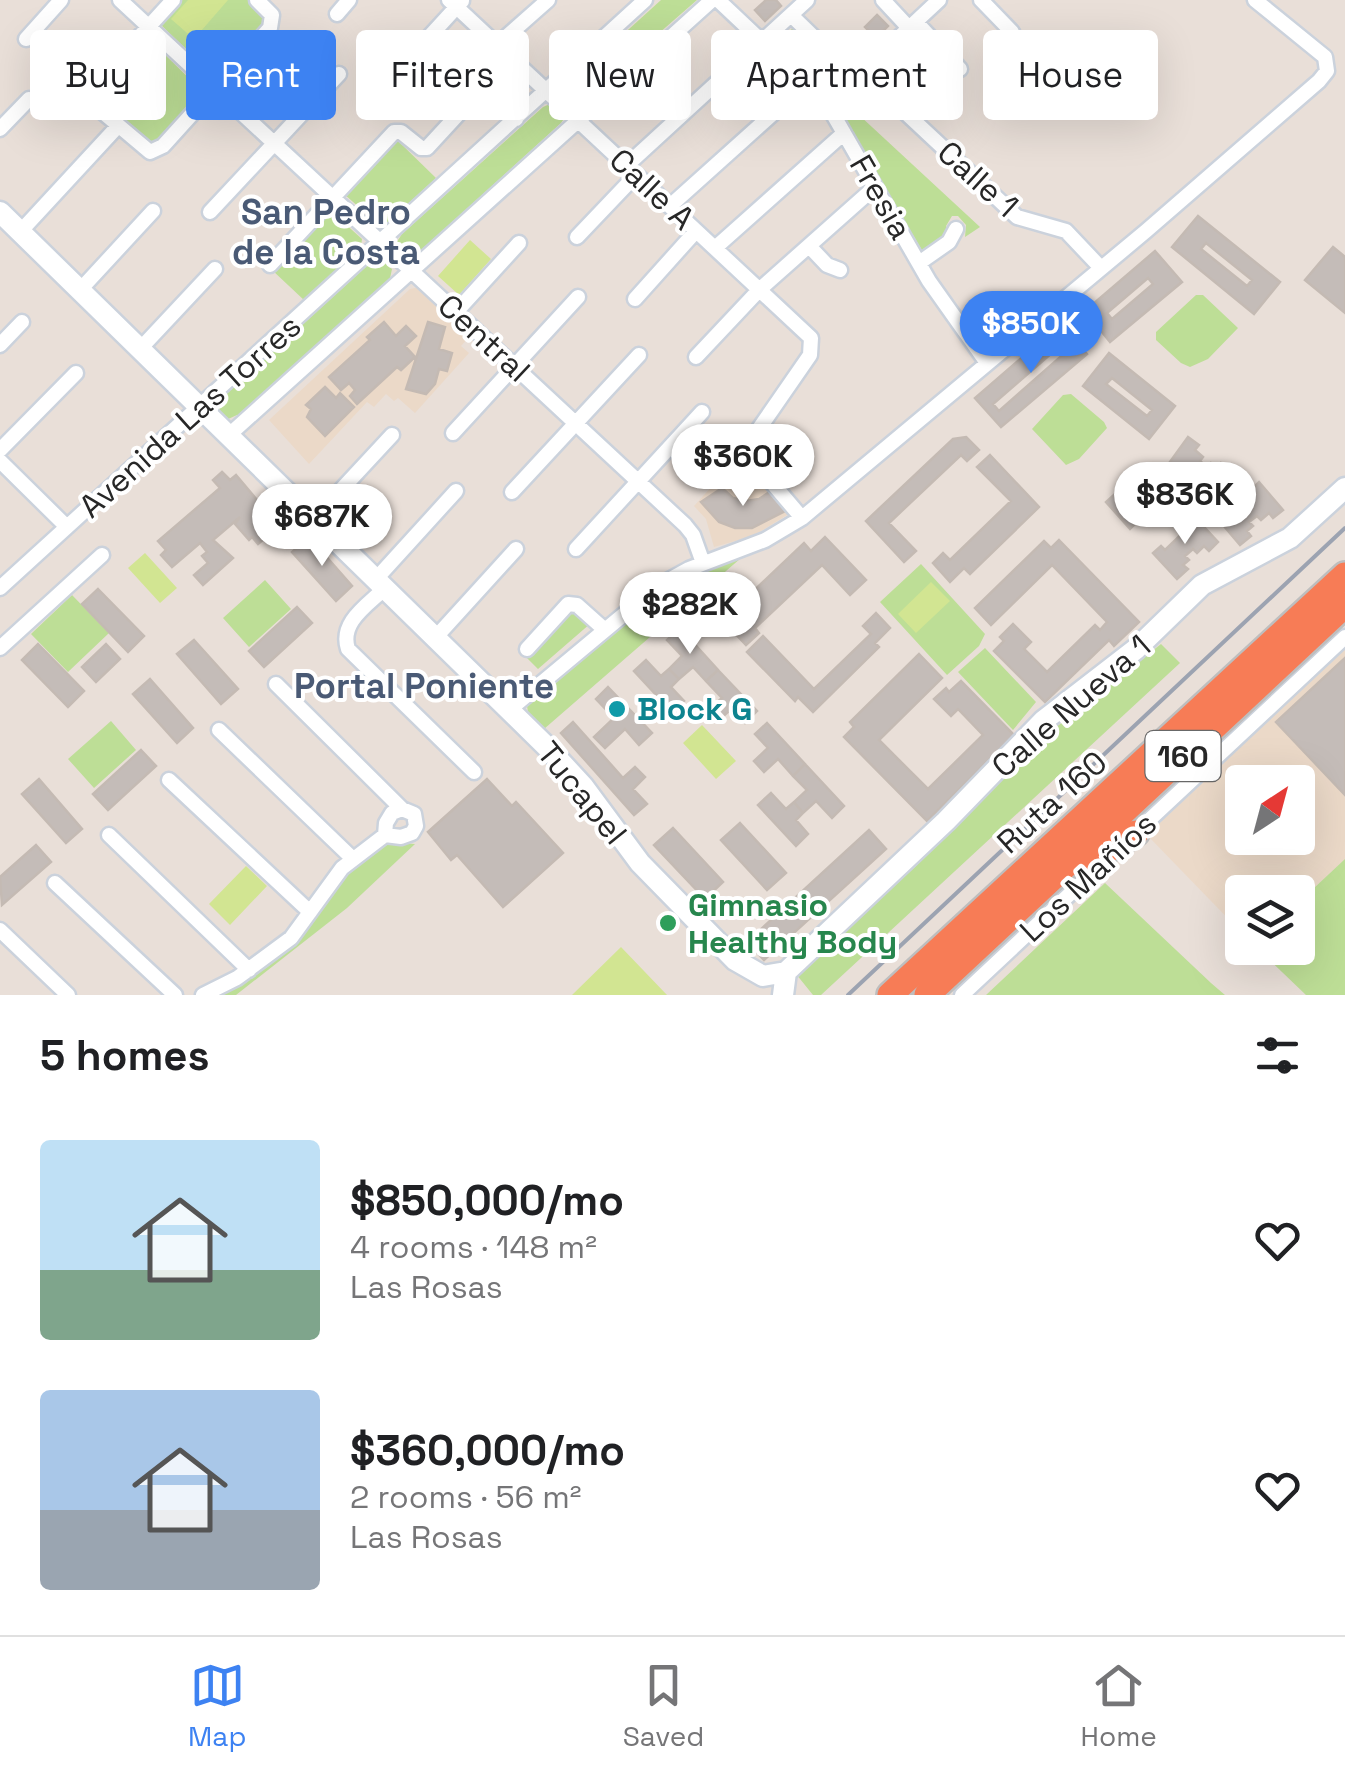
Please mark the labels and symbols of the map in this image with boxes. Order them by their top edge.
street label: Calle 1 [929,132,1027,226]
street label: Calle A [601,140,703,238]
street label: Fresia [841,148,921,246]
district label: San Pedro de la Costa [232,190,420,274]
street label: Central [430,285,538,391]
pin: $850K [961,291,1101,376]
street label: Avenida Las Torres [71,306,309,526]
pin: $360K [673,424,813,509]
pin: $836K [1115,462,1255,547]
pin: $687K [252,484,392,569]
pin: $282K [620,572,760,657]
street label: Calle Nueva 1 [983,626,1159,786]
district label: Portal Poniente [294,664,554,708]
place label: Block G [637,689,752,729]
marker: Block G [606,698,628,720]
road number: 160 [1146,731,1220,781]
street label: Tucapel [528,733,636,853]
street label: Ruta 160 [989,742,1115,862]
north arrow [1225,765,1315,855]
street label: Los Mañíos [1011,804,1165,950]
place label: Gimnasio Healthy Body [688,885,897,962]
marker: Gimnasio Healthy Body [657,912,679,934]

